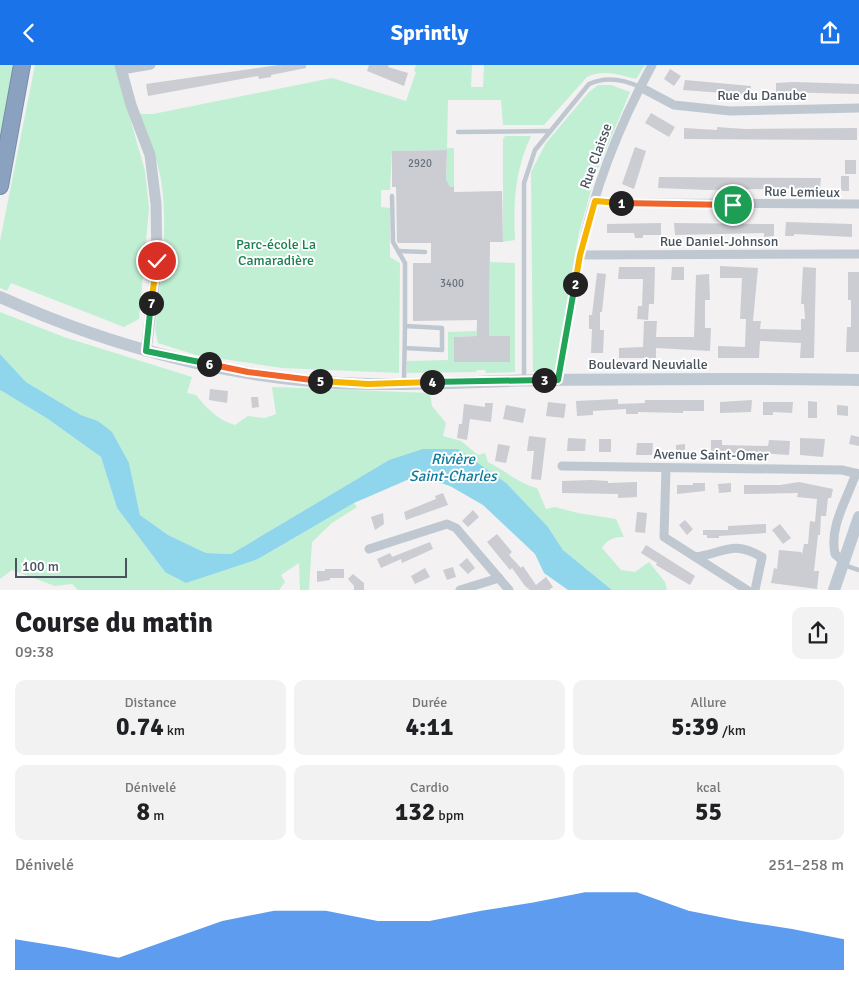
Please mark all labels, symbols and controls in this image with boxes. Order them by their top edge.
icon: back [15,19,43,47]
text: Sprintly [391,19,468,46]
icon: share [816,19,844,47]
street label: Rue du Danube [717,87,807,104]
street label: Rue Claisse [576,121,616,191]
house number: 2920 [408,157,432,170]
street label: Rue Lemieux [764,183,841,201]
pin [712,184,754,226]
pin: 1 [608,191,634,215]
icon: arrive [719,191,747,219]
text: 1 [618,195,625,212]
street label: Rue Daniel-Johnson [660,233,778,250]
park label: Parc-école La Camaradière [236,236,316,269]
pin [136,240,178,282]
icon: check [143,247,171,275]
pin: 2 [562,271,588,297]
text: 2 [572,276,579,293]
house number: 3400 [440,277,464,290]
pin: 7 [138,291,164,315]
text: 7 [148,295,155,312]
pin: 6 [196,351,222,377]
text: 6 [206,356,213,373]
street label: Boulevard Neuvialle [588,356,708,373]
pin: 3 [532,367,556,393]
pin: 5 [308,369,332,393]
pin: 4 [420,369,444,395]
text: 3 [541,372,548,389]
text: 5 [317,373,324,390]
text: 4 [429,374,436,391]
street label: Avenue Saint-Omer [653,445,770,465]
water label: Rivière Saint-Charles [409,450,498,485]
scale bar [15,555,128,578]
text: 100 m [22,558,59,575]
text: Course du matin [15,606,213,640]
button: share [792,607,844,659]
text: 09:38 [15,642,54,662]
text: Distance [124,694,177,711]
text: Durée [412,694,447,711]
text: Allure [691,694,726,711]
text: 0.74 [116,711,164,742]
text: 4:11 [406,711,453,742]
text: 5:39 [671,711,719,742]
text: km [164,722,185,739]
text: /km [719,722,746,739]
text: Dénivelé [125,779,176,796]
text: Cardio [410,779,449,796]
text: kcal [696,779,721,796]
text: 8 [137,796,150,827]
text: 132 [395,796,435,827]
text: 55 [695,796,722,827]
text: m [150,807,164,824]
text: bpm [435,807,464,824]
text: Dénivelé [15,855,74,875]
text: 251–258 m [768,855,844,875]

